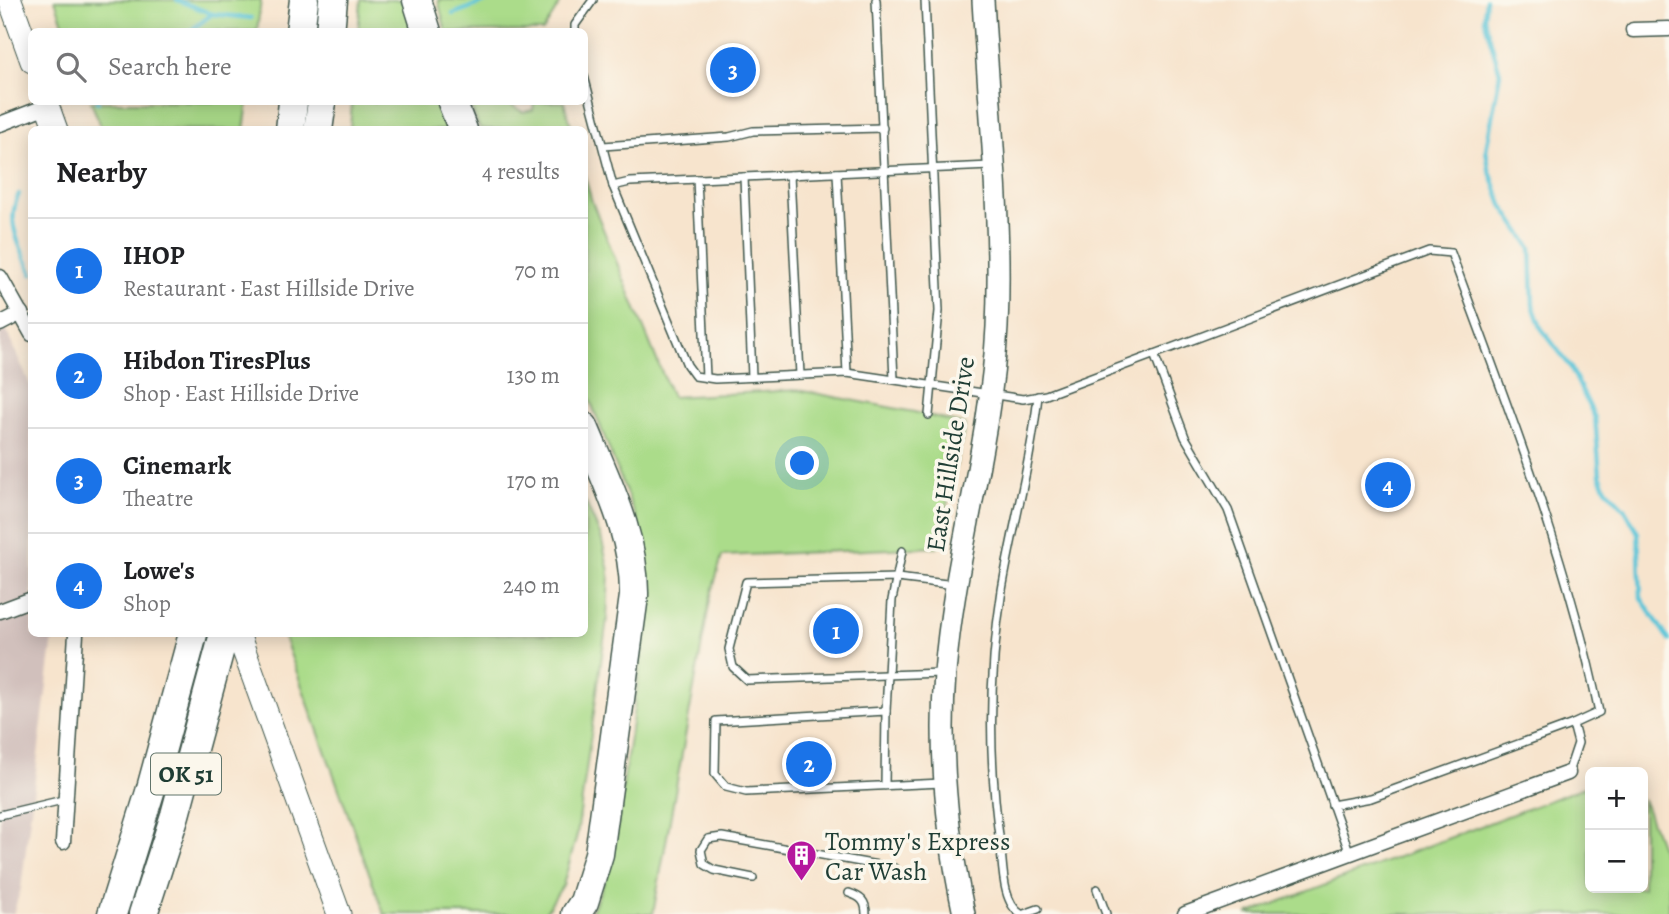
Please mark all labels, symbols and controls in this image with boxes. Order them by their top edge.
search box [28,28,588,105]
pin: 3 [710,44,756,96]
icon: search [52,48,90,86]
text: Search here [108,49,232,84]
text: Nearby [56,152,147,192]
text: 4 results [482,156,560,187]
text: IHOP [123,238,184,273]
text: 1 [75,255,83,286]
text: 70 m [514,255,560,286]
text: Restaurant · East Hillside Drive [123,273,414,304]
text: Hibdon TiresPlus [123,343,311,378]
street label: East Hillside Drive [918,354,983,554]
text: 2 [73,360,85,391]
text: 130 m [507,360,560,391]
text: Shop · East Hillside Drive [123,378,359,409]
your location [785,446,819,480]
text: Cinemark [123,448,231,483]
pin: 4 [1365,459,1411,511]
text: 3 [74,465,84,496]
text: 170 m [507,465,560,496]
text: Theatre [123,483,193,514]
text: Lowe's [123,553,195,588]
text: 4 [74,570,84,601]
text: 240 m [503,570,560,601]
text: Shop [123,588,171,619]
pin: 1 [813,605,859,657]
pin: 2 [786,738,832,790]
road number: OK 51 [151,754,221,794]
map controls [1585,767,1648,893]
button: + [1585,767,1648,830]
place label: Tommy's Express Car Wash [825,824,1010,889]
button: − [1585,830,1648,893]
building icon: Tommy's Express Car Wash [785,839,819,883]

